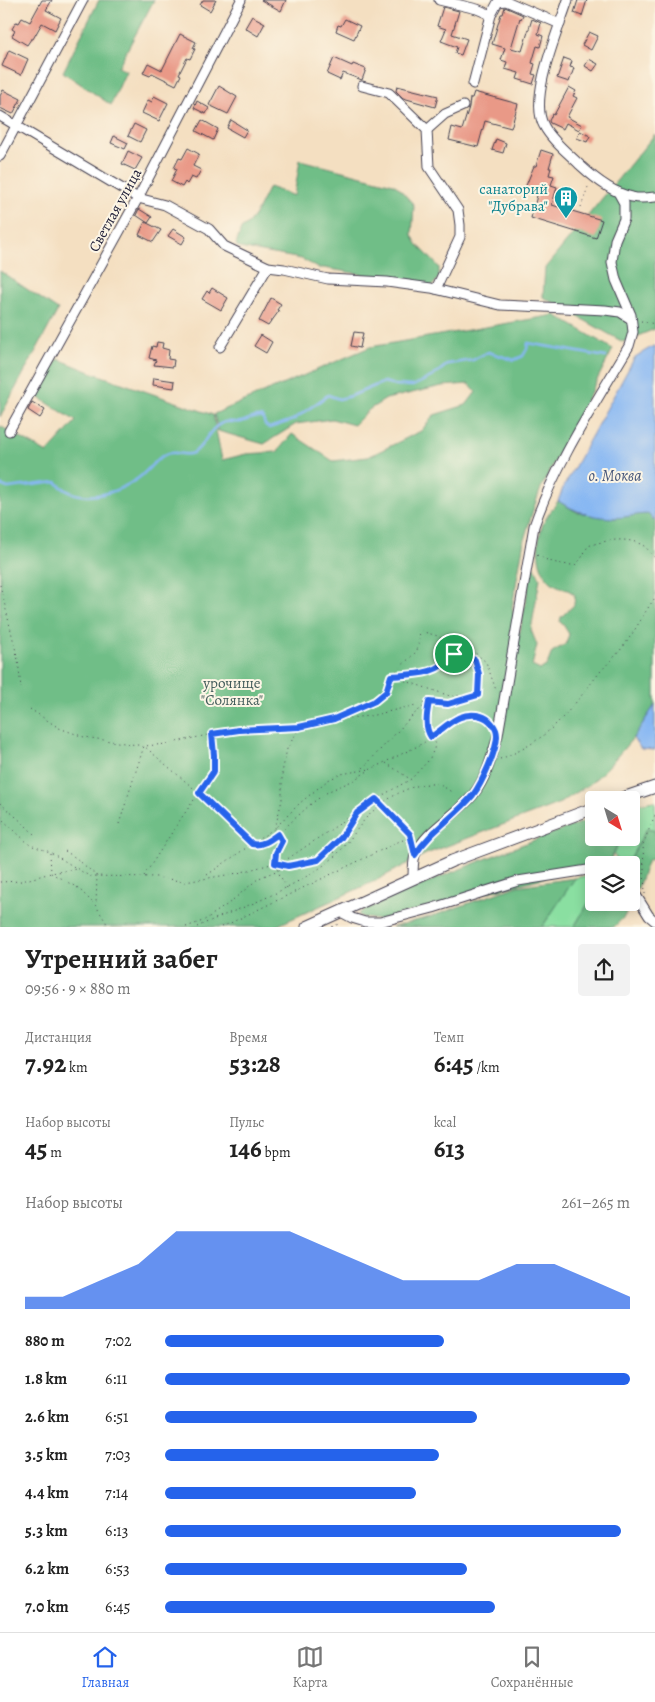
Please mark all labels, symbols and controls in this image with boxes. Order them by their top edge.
street label: Светлая улица [84,165,146,255]
place label: санаторий "Дубрава" [479,179,548,216]
building icon: санаторий "Дубрава" [553,185,579,219]
water label: о. Моква [588,465,642,487]
pin [433,633,475,675]
icon: arrive [440,640,468,668]
park label: урочище "Солянка" [201,673,263,710]
north arrow [585,791,640,846]
map controls [585,791,640,911]
button: layers [585,856,640,911]
text: Утренний забег [25,940,218,978]
button: share [578,944,630,996]
text: 09:56 · 9 × 880 m [25,978,131,1000]
text: Дистанция [25,1028,92,1047]
text: Время [229,1028,267,1047]
text: Темп [434,1028,464,1047]
text: 7.92 [25,1047,66,1081]
text: 53:28 [229,1047,281,1081]
text: 6:45 [434,1047,474,1081]
text: km [66,1058,88,1077]
text: /km [474,1058,500,1077]
text: Набор высоты [25,1113,111,1132]
text: Пульс [229,1113,264,1132]
text: kcal [434,1113,456,1132]
text: 45 [25,1132,47,1166]
text: 146 [229,1132,262,1166]
text: 613 [434,1132,465,1166]
text: m [47,1143,62,1162]
text: bpm [262,1143,291,1162]
text: Набор высоты [25,1192,123,1214]
text: 261–265 m [561,1192,630,1214]
text: 880 m [25,1330,65,1352]
text: 7:02 [105,1330,132,1352]
text: 1.8 km [25,1368,67,1390]
text: 6:11 [105,1368,127,1390]
text: 2.6 km [25,1406,69,1428]
text: 6:51 [105,1406,129,1428]
text: 3.5 km [25,1444,68,1466]
text: 7:03 [105,1444,131,1466]
text: 4.4 km [25,1482,69,1504]
text: 7:14 [105,1482,128,1504]
text: 5.3 km [25,1520,68,1542]
text: 6:13 [105,1520,128,1542]
text: 6.2 km [25,1558,69,1580]
text: 6:53 [105,1558,130,1580]
text: 7.0 km [25,1596,69,1618]
text: 6:45 [105,1596,130,1618]
tab: Главная [82,1643,129,1692]
tab: Карта [292,1643,328,1692]
tab: Сохранённые [491,1643,573,1692]

